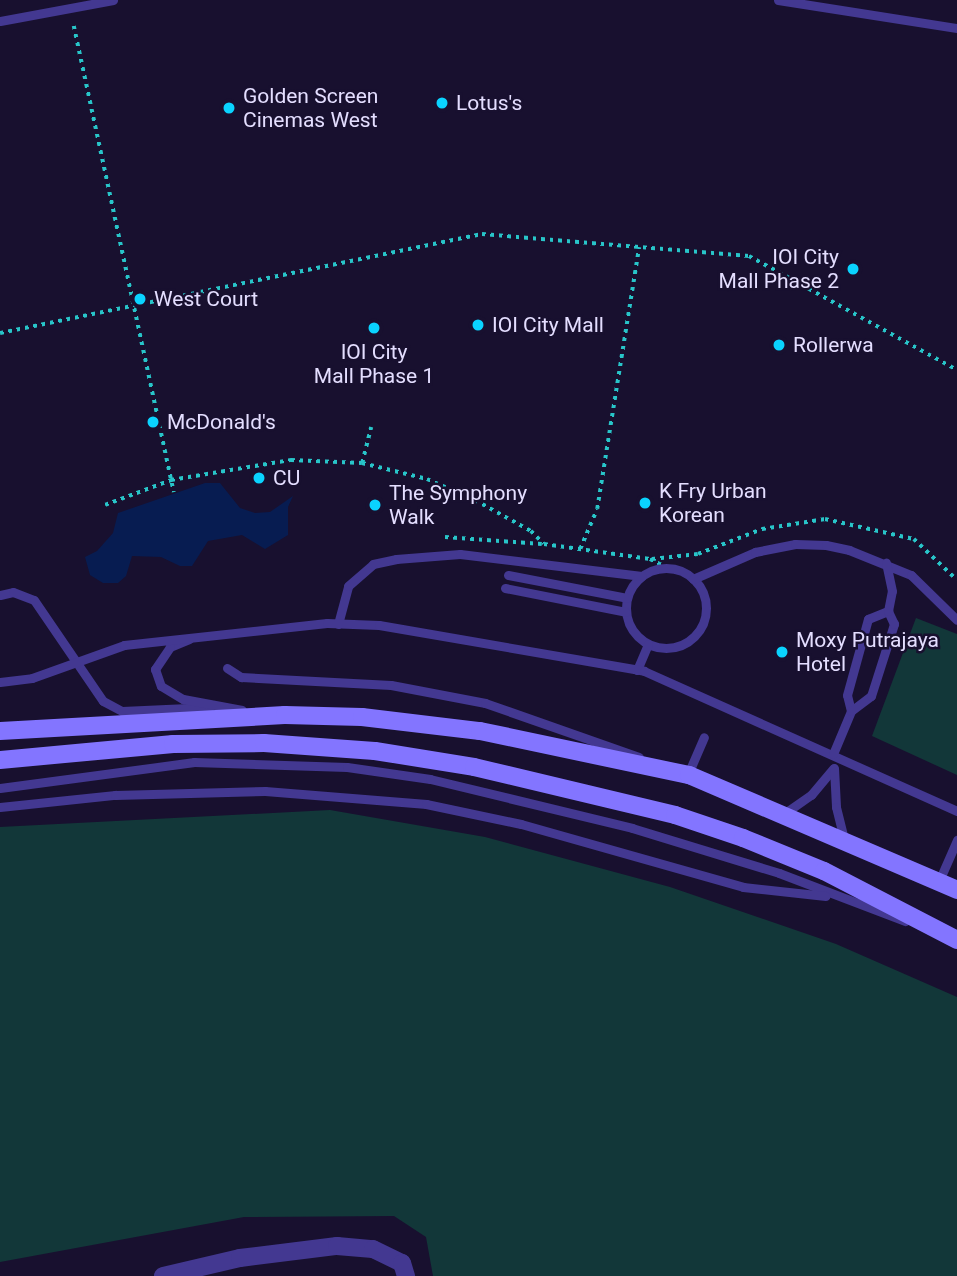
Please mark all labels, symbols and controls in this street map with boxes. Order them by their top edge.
place label: Golden Screen Cinemas West [243,83,378,133]
place label: Lotus's [456,90,522,116]
marker: Lotus's [434,95,450,111]
marker: Golden Screen Cinemas West [221,100,237,116]
place label: IOI City Mall Phase 2 [719,244,839,294]
marker: IOI City Mall Phase 2 [845,261,861,277]
place label: West Court [154,286,258,312]
marker: West Court [132,291,148,307]
place label: IOI City Mall [492,312,604,338]
marker: IOI City Mall [470,317,486,333]
marker: IOI City Mall Phase 1 [366,320,382,336]
place label: Rollerwa [793,332,874,358]
marker: Rollerwa [771,337,787,353]
place label: IOI City Mall Phase 1 [314,339,434,389]
place label: McDonald's [167,409,276,435]
marker: McDonald's [145,414,161,430]
place label: CU [273,465,300,491]
marker: CU [251,470,267,486]
place label: K Fry Urban Korean [659,478,767,528]
place label: The Symphony Walk [389,480,527,530]
marker: K Fry Urban Korean [637,495,653,511]
marker: The Symphony Walk [367,497,383,513]
place label: Moxy Putrajaya Hotel [796,627,939,677]
marker: Moxy Putrajaya Hotel [774,644,790,660]

